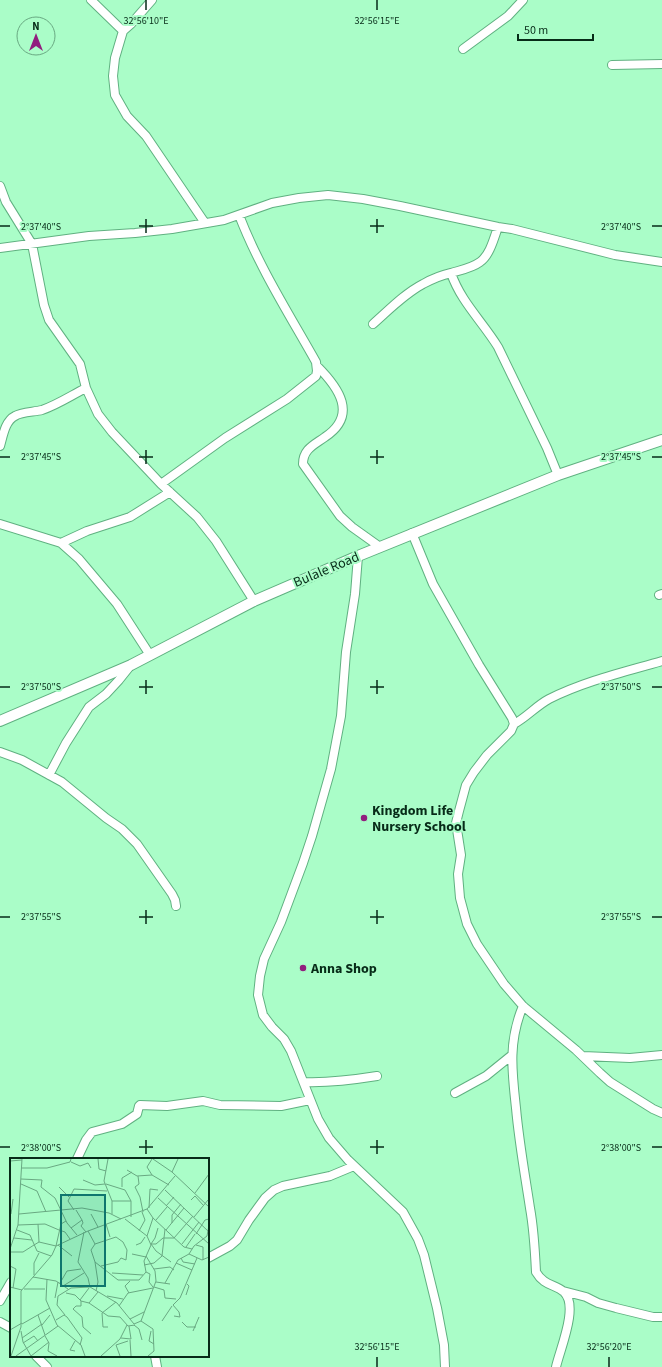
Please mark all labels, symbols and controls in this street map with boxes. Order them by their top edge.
text: 32°56'10"E [123,14,169,28]
text: 32°56'15"E [354,14,400,28]
north arrow [16,16,56,56]
scale bar [518,16,593,42]
text: N [32,19,40,34]
text: 50 m [524,22,548,39]
text: 2°37'40"S [21,220,61,234]
text: 2°37'40"S [601,220,641,234]
text: 2°37'45"S [21,450,61,464]
text: 2°37'45"S [601,450,641,464]
street label: Bulale Road [290,547,362,593]
text: 2°37'50"S [21,680,61,694]
text: 2°37'50"S [601,680,641,694]
place label: Kingdom Life Nursery School [372,801,466,837]
marker: Kingdom Life Nursery School [359,813,369,823]
text: 2°37'55"S [21,910,61,924]
text: 2°37'55"S [601,910,641,924]
place label: Anna Shop [310,959,377,979]
marker: Anna Shop [298,963,308,973]
text: 2°38'00"S [21,1141,61,1155]
text: 2°38'00"S [601,1141,641,1155]
inset map [10,1158,209,1357]
text: 32°56'15"E [354,1340,400,1354]
text: 32°56'20"E [586,1340,632,1354]

